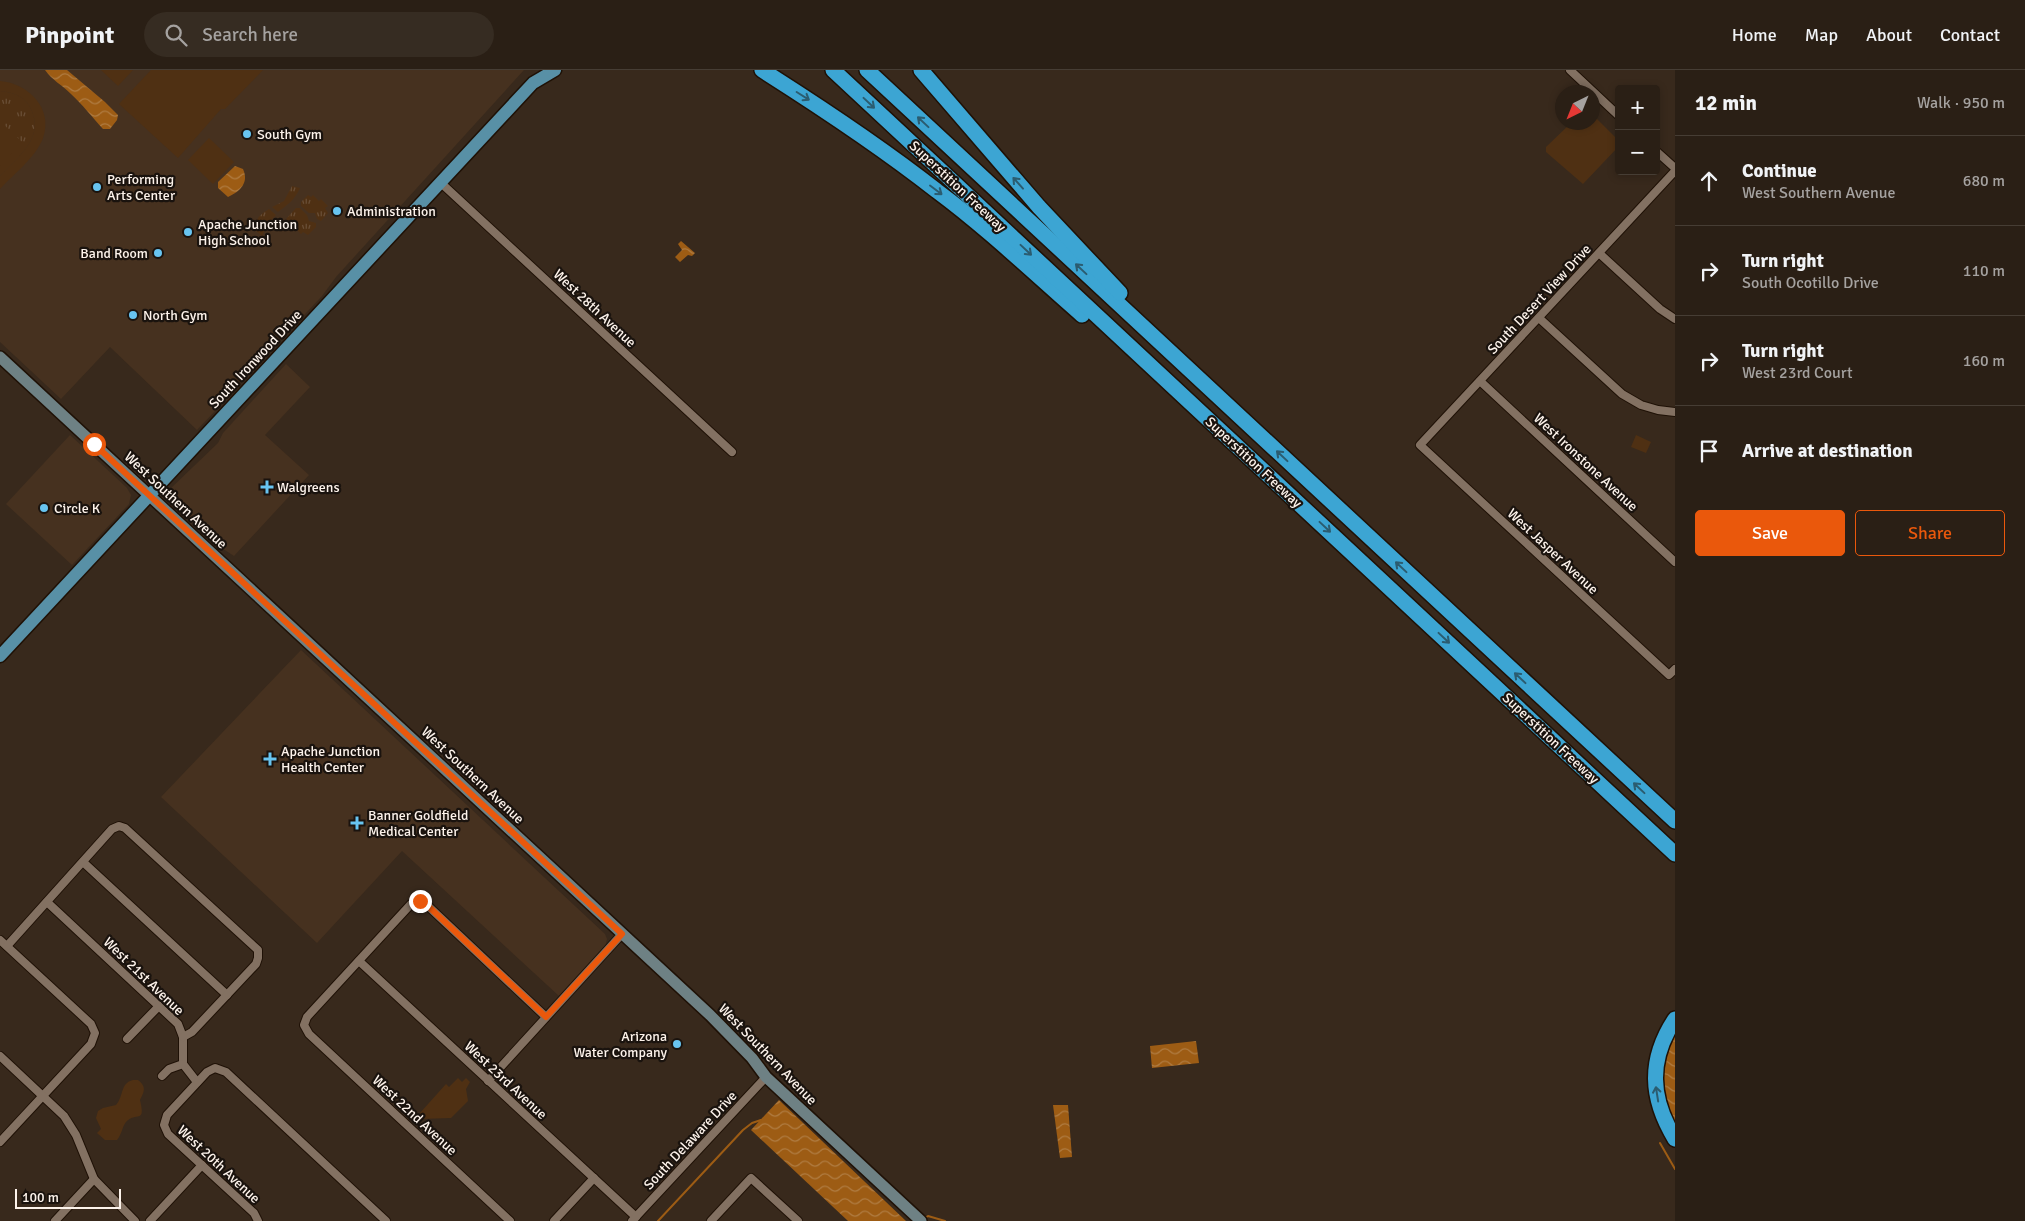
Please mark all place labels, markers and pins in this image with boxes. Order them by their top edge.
place label: South Gym [257,126,322,143]
marker: South Gym [241,128,253,140]
place label: Performing Arts Center [107,171,176,204]
marker: Performing Arts Center [91,181,103,193]
place label: Administration [347,203,436,220]
marker: Administration [331,205,343,217]
place label: Apache Junction High School [198,216,297,249]
marker: Apache Junction High School [182,226,194,238]
place label: Band Room [80,245,148,262]
marker: Band Room [152,247,164,259]
place label: North Gym [143,307,207,324]
marker: North Gym [127,309,139,321]
place label: Walgreens [277,479,340,496]
marker: Walgreens [261,481,273,493]
place label: Circle K [54,500,101,517]
marker: Circle K [38,502,50,514]
place label: Apache Junction Health Center [281,743,380,776]
marker: Apache Junction Health Center [263,752,277,766]
place label: Banner Goldfield Medical Center [368,807,468,840]
marker: Banner Goldfield Medical Center [350,816,364,830]
place label: Arizona Water Company [573,1028,667,1061]
marker: Arizona Water Company [671,1038,683,1050]

